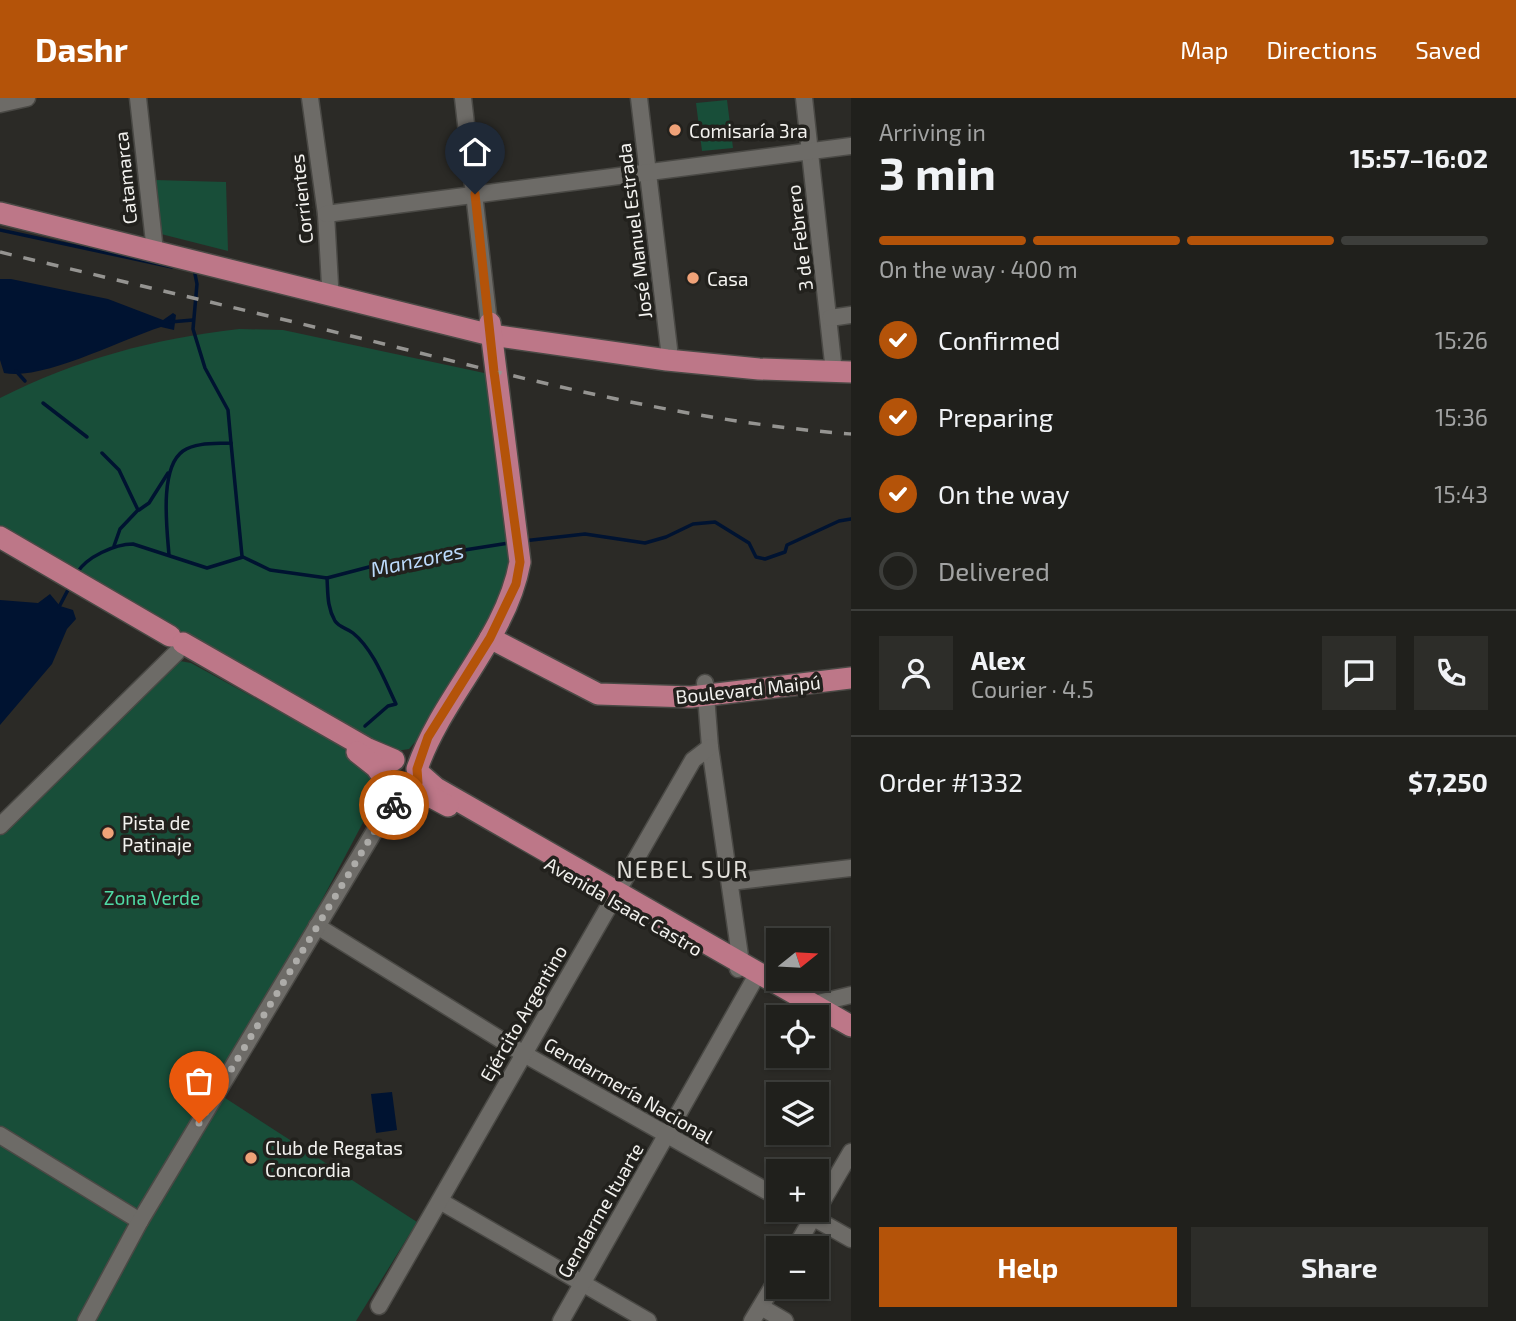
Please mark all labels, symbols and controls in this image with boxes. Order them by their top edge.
text: Dashr [35,29,128,69]
text: Map [1180,35,1228,64]
text: Directions [1266,35,1377,64]
text: Saved [1415,35,1481,64]
text: Arriving in [879,118,986,146]
place label: Comisaría 3ra [689,119,808,142]
pin [445,122,505,194]
marker: Comisaría 3ra [667,122,683,138]
street label: Catamarca [109,130,141,226]
icon: home [456,133,494,171]
street label: José Manuel Estrada [612,142,656,320]
text: 15:57–16:02 [1350,142,1488,173]
text: 3 min [879,144,996,199]
street label: Corrientes [285,153,317,245]
street label: 3 de Febrero [781,184,817,292]
text: On the way · 400 m [879,255,1078,283]
place label: Casa [707,267,748,290]
marker: Casa [685,270,701,286]
icon: check [879,321,917,359]
text: Confirmed [938,324,1061,355]
text: 15:26 [1435,326,1488,354]
icon: check [879,398,917,436]
text: Preparing [938,401,1053,432]
text: 15:36 [1435,403,1488,431]
icon: check [879,475,917,513]
text: On the way [938,478,1069,509]
text: 15:43 [1434,480,1488,508]
water label: Manzores [368,537,466,581]
text: Delivered [938,555,1050,586]
button: person [879,636,953,710]
button: chat [1322,636,1396,710]
button: phone [1414,636,1488,710]
text: Alex [971,644,1026,675]
street label: Boulevard Maipú [674,670,822,708]
text: Courier · 4.5 [971,675,1094,703]
text: Order #1332 [879,766,1023,797]
text: $7,250 [1408,766,1488,797]
courier [359,770,429,840]
icon: bike [375,786,413,824]
place label: Pista de Patinaje [122,811,192,856]
marker: Pista de Patinaje [100,825,116,841]
street label: Avenida Isaac Castro [541,851,707,961]
district label: NEBEL SUR [616,855,750,883]
park label: Zona Verde [104,886,200,909]
north arrow [766,928,830,990]
map controls [766,928,829,1299]
street label: Ejército Argentino [475,941,571,1085]
button: locate [766,1005,829,1068]
street label: Gendarmería Nacional [540,1032,718,1148]
pin [169,1051,229,1123]
icon: bag [180,1062,218,1100]
button: layers [766,1082,829,1145]
place label: Club de Regatas Concordia [265,1136,403,1181]
street label: Gendarme Ituarte [552,1139,648,1281]
marker: Club de Regatas Concordia [243,1150,259,1166]
button: + [766,1159,829,1222]
button: Help [879,1227,1177,1307]
button: Share [1191,1227,1488,1307]
button: − [766,1236,829,1299]

